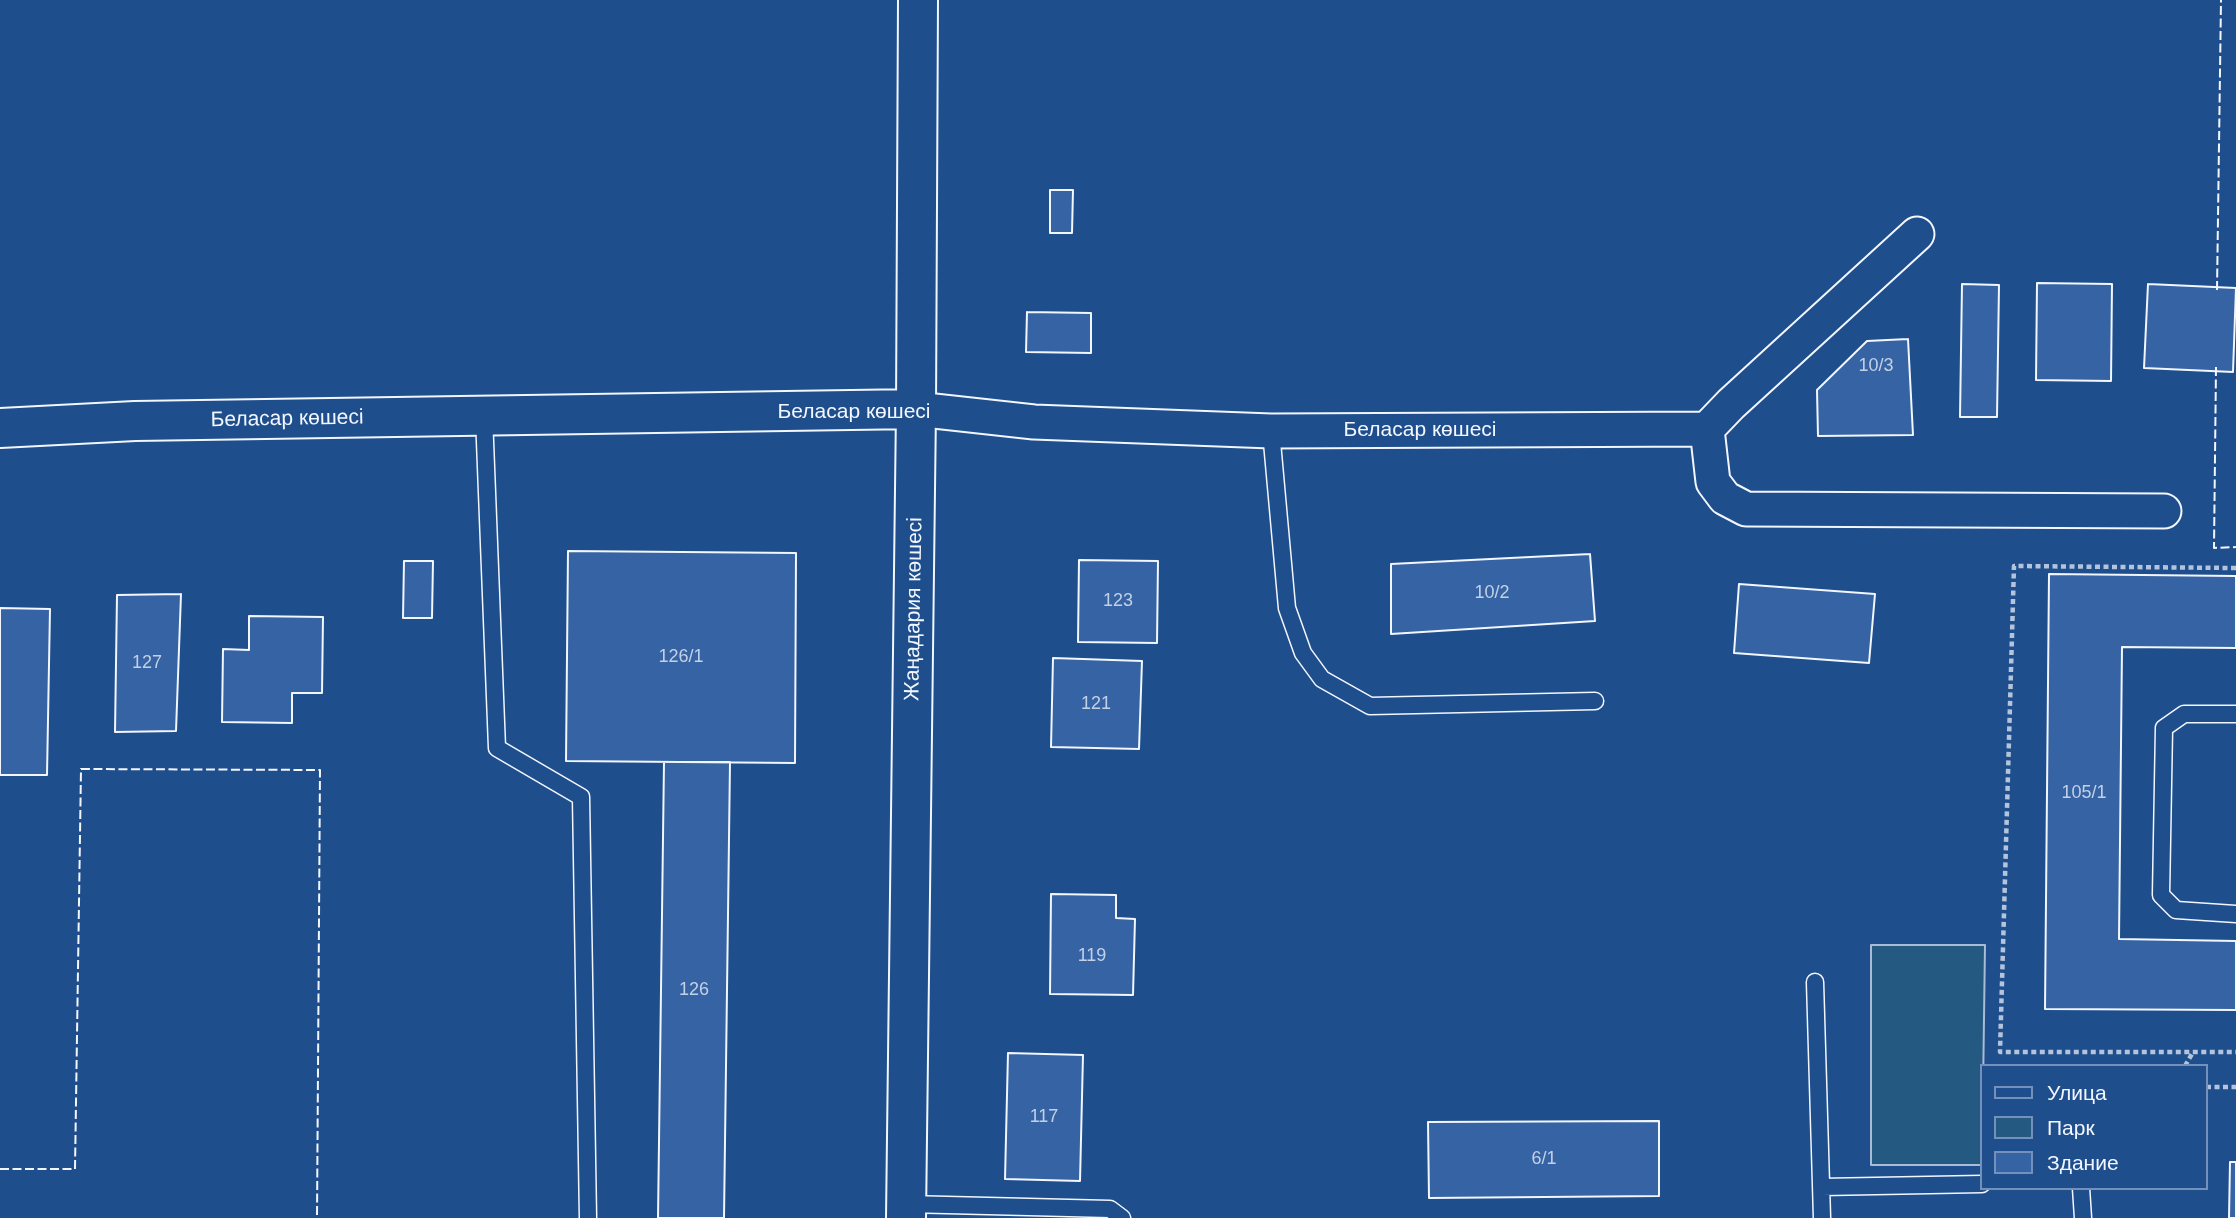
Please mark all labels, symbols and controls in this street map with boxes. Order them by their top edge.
house number: 10/3 [1858,355,1894,377]
street label: Беласар көшесі [778,399,930,425]
street label: Беласар көшесі [210,405,364,433]
street label: Беласар көшесі [1344,417,1496,443]
street label: Жаңадария көшесі [900,517,928,701]
house number: 10/2 [1474,582,1510,604]
house number: 123 [1103,590,1133,612]
house number: 126/1 [658,646,704,668]
house number: 127 [132,652,162,674]
house number: 121 [1081,693,1111,715]
house number: 105/1 [2061,782,2107,804]
house number: 119 [1078,945,1106,967]
house number: 126 [679,979,709,1001]
legend [1980,1064,2208,1190]
text: Улица [2047,1081,2107,1104]
house number: 117 [1030,1106,1058,1128]
text: Парк [2047,1116,2095,1139]
house number: 6/1 [1531,1148,1557,1170]
text: Здание [2047,1151,2119,1174]

